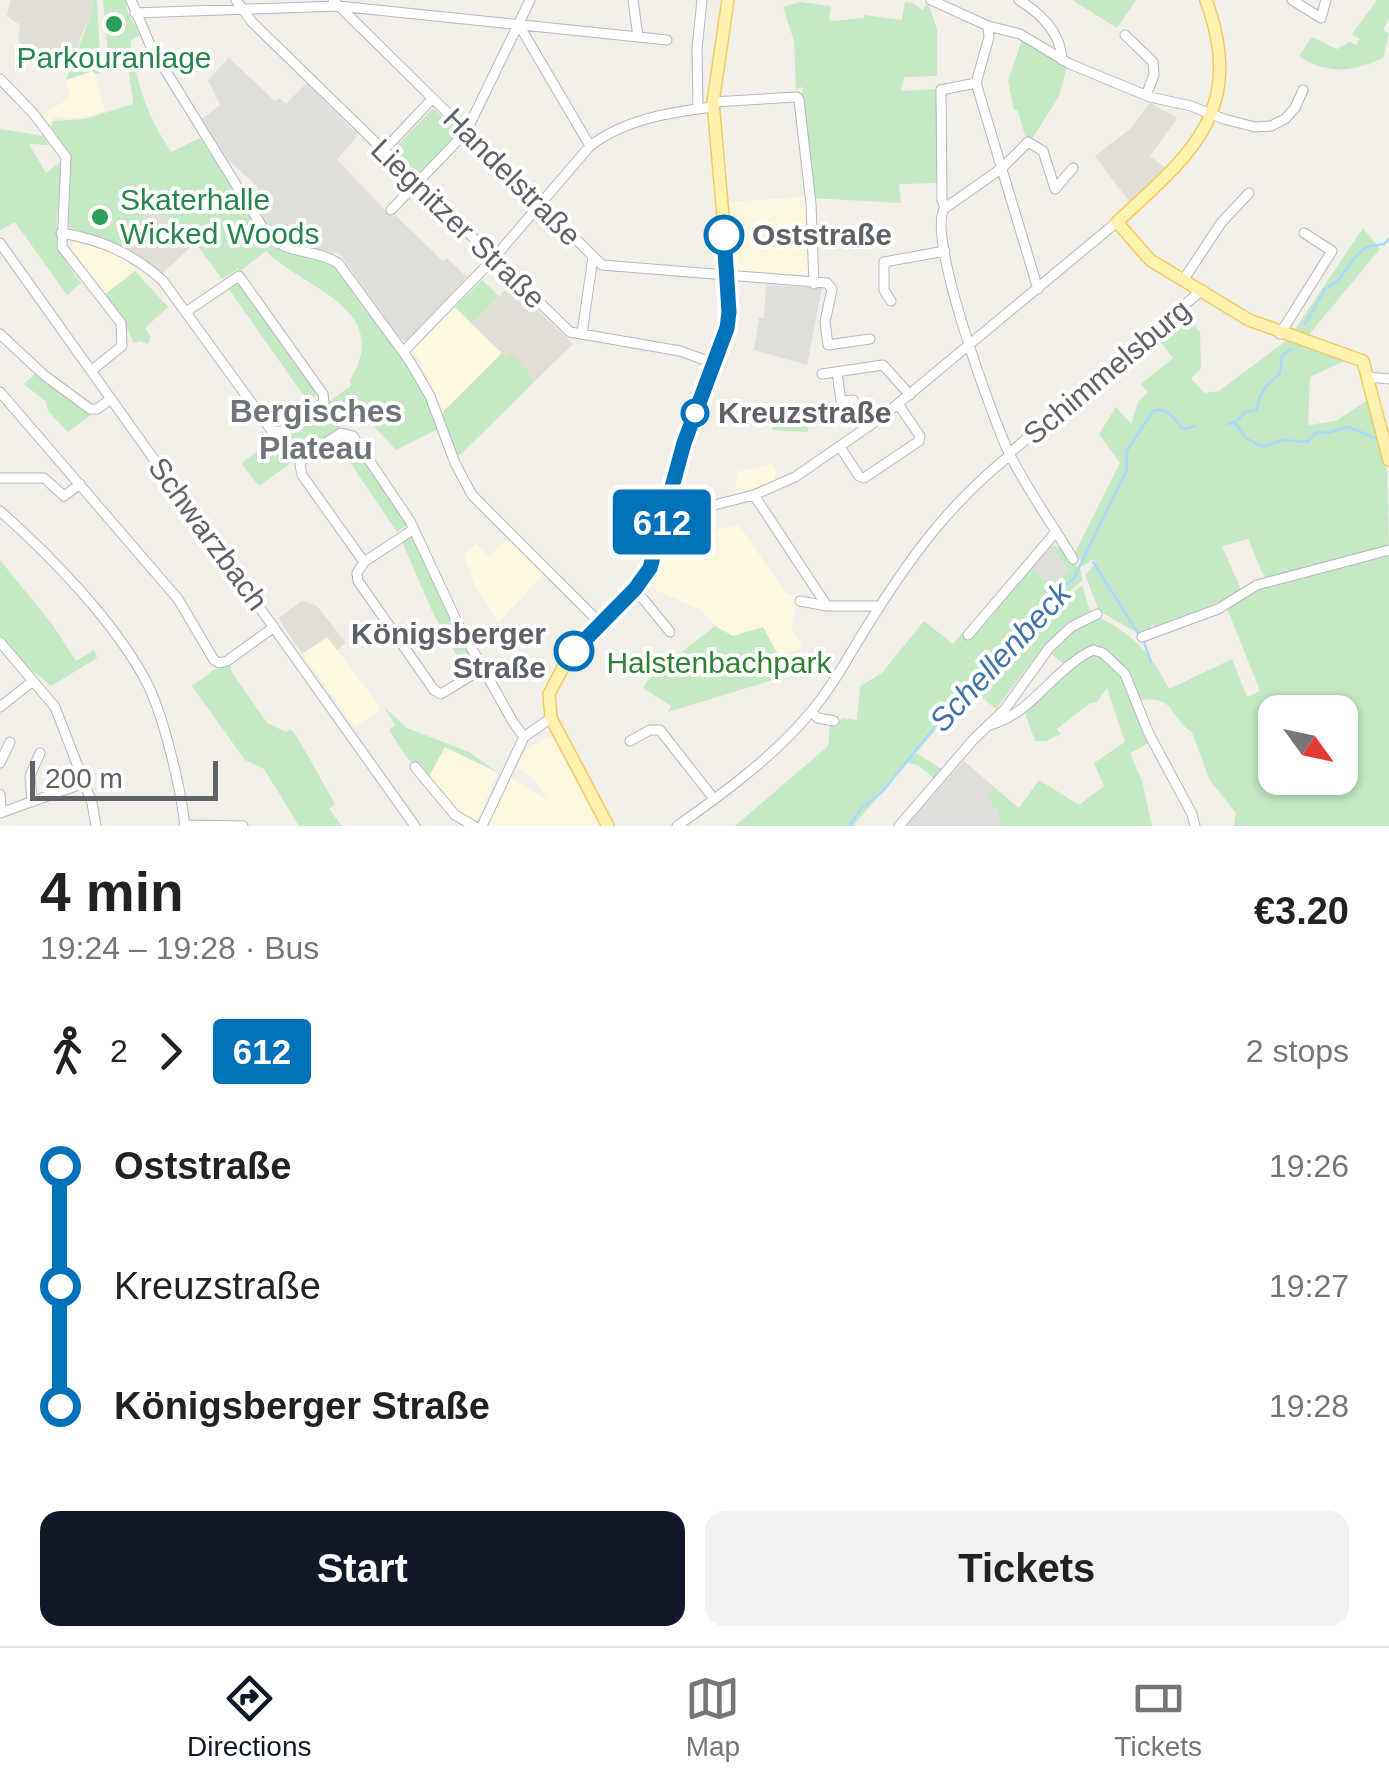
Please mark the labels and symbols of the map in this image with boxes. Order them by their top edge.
marker: Parkouranlage [103,13,125,35]
place label: Parkouranlage [16,41,212,74]
street label: Handelstraße [437,101,588,252]
street label: Liegnitzer Straße [365,132,552,315]
place label: Skaterhalle Wicked Woods [120,183,320,250]
marker: Skaterhalle Wicked Woods [89,206,111,228]
marker: Oststraße [705,216,743,254]
place label: Oststraße [752,218,892,251]
street label: Schimmelsburg [1017,293,1196,451]
district label: Bergisches Plateau [230,393,402,466]
place label: Kreuzstraße [718,396,891,429]
marker: Kreuzstraße [682,400,708,426]
street label: Schwarzbach [142,451,275,616]
line badge: 612 [604,490,720,554]
water label: Schellenbeck [922,574,1079,739]
place label: Königsberger Straße [351,617,546,684]
marker: Königsberger Straße [555,632,593,670]
park label: Halstenbachpark [606,646,833,679]
north arrow [1258,695,1358,795]
scale bar [30,756,218,800]

